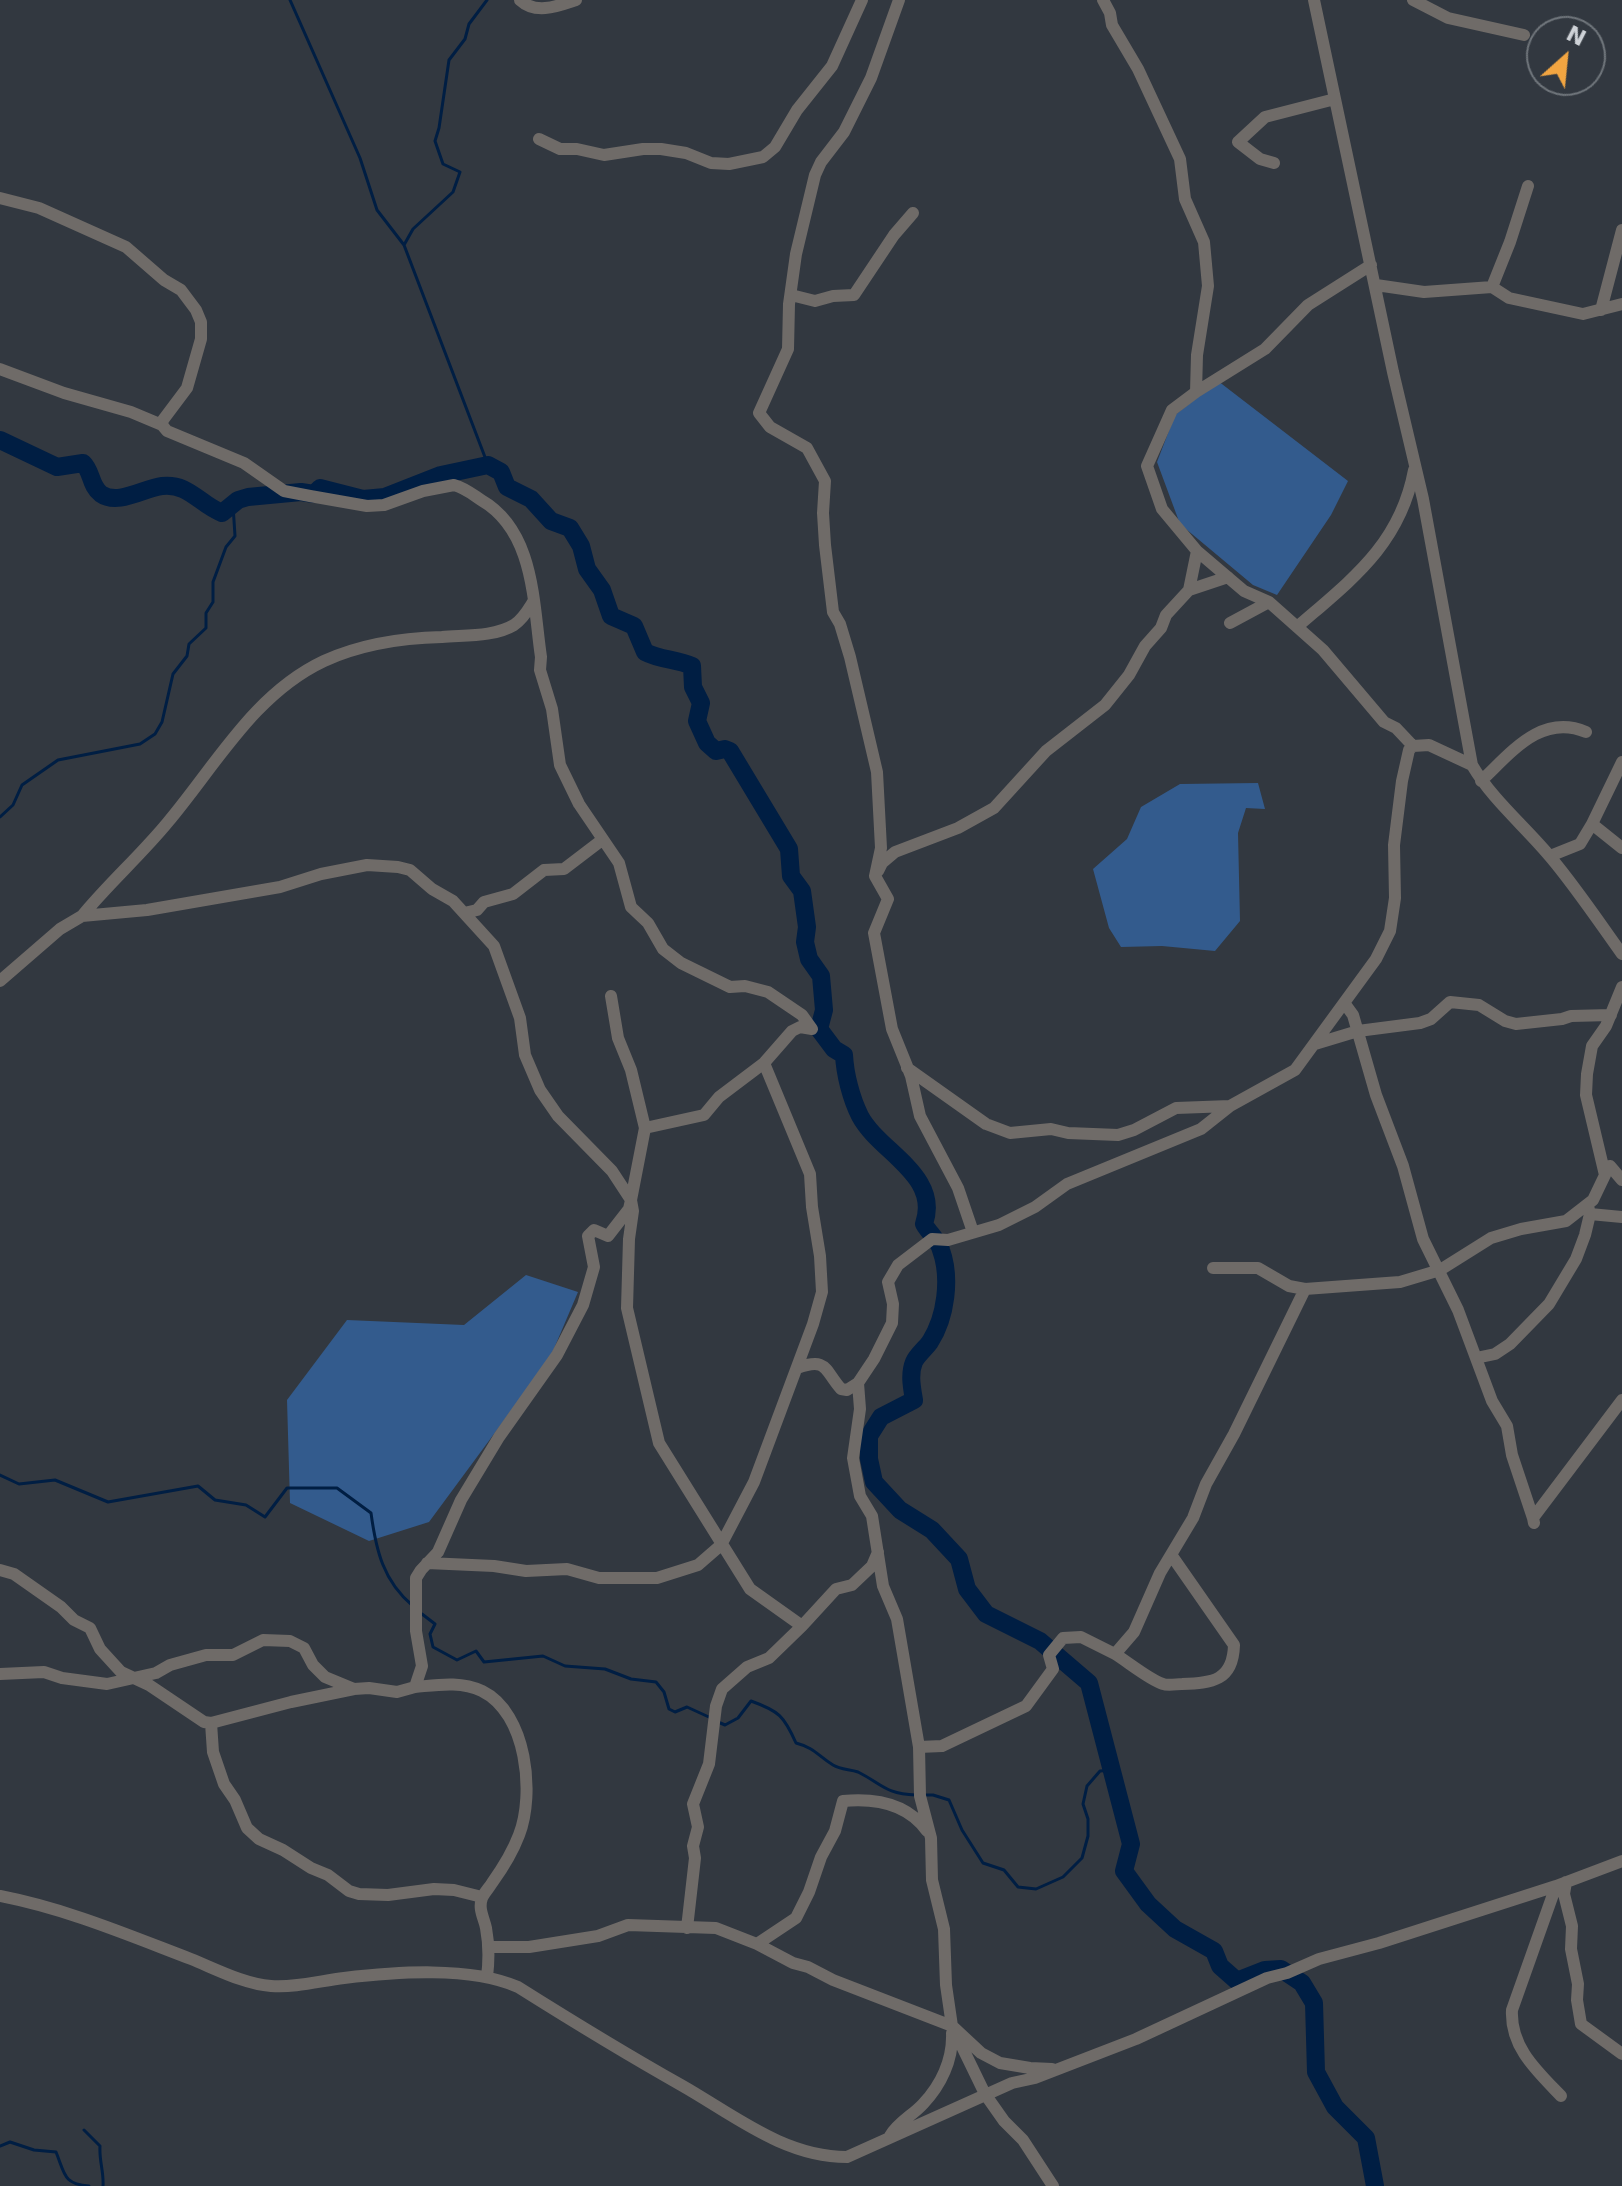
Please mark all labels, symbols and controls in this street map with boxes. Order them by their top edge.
north arrow [1526,16,1606,96]
text: N [1562,21,1590,51]

